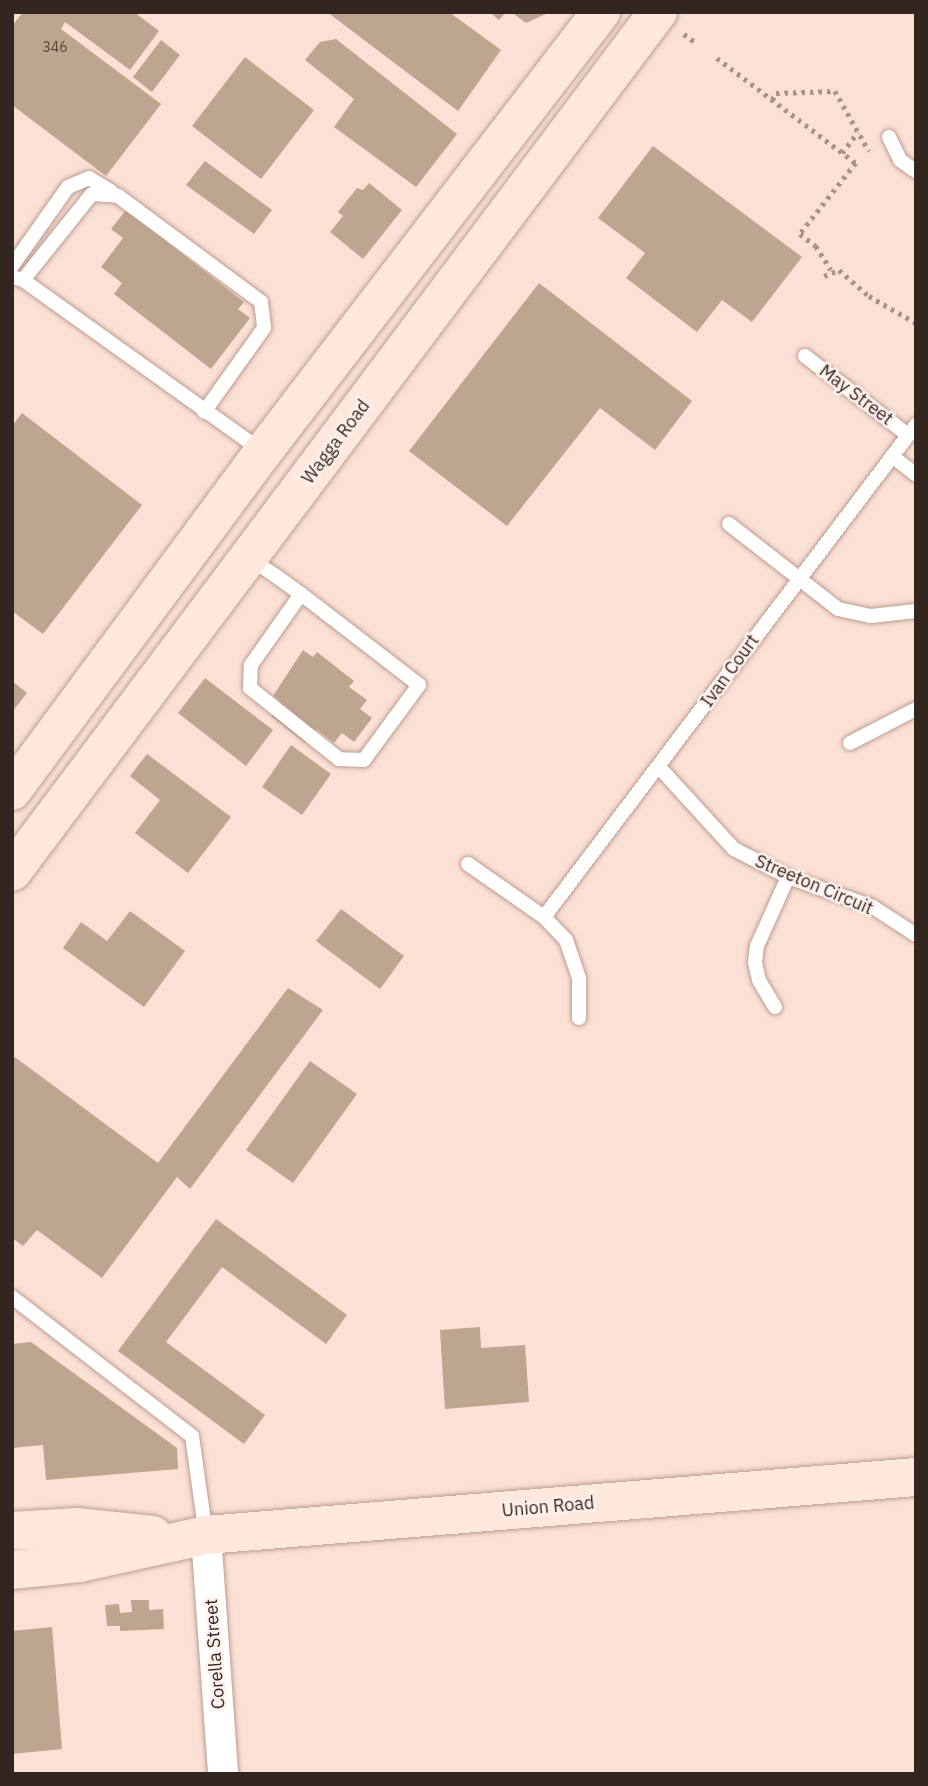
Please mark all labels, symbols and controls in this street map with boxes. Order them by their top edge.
house number: 346 [42,39,68,55]
street label: May Street [815,360,897,430]
street label: Wagga Road [297,396,375,488]
street label: Ivan Court [696,630,764,712]
street label: Streeton Circuit [752,850,876,920]
street label: Union Road [501,1492,595,1522]
street label: Corella Street [200,1598,230,1710]

